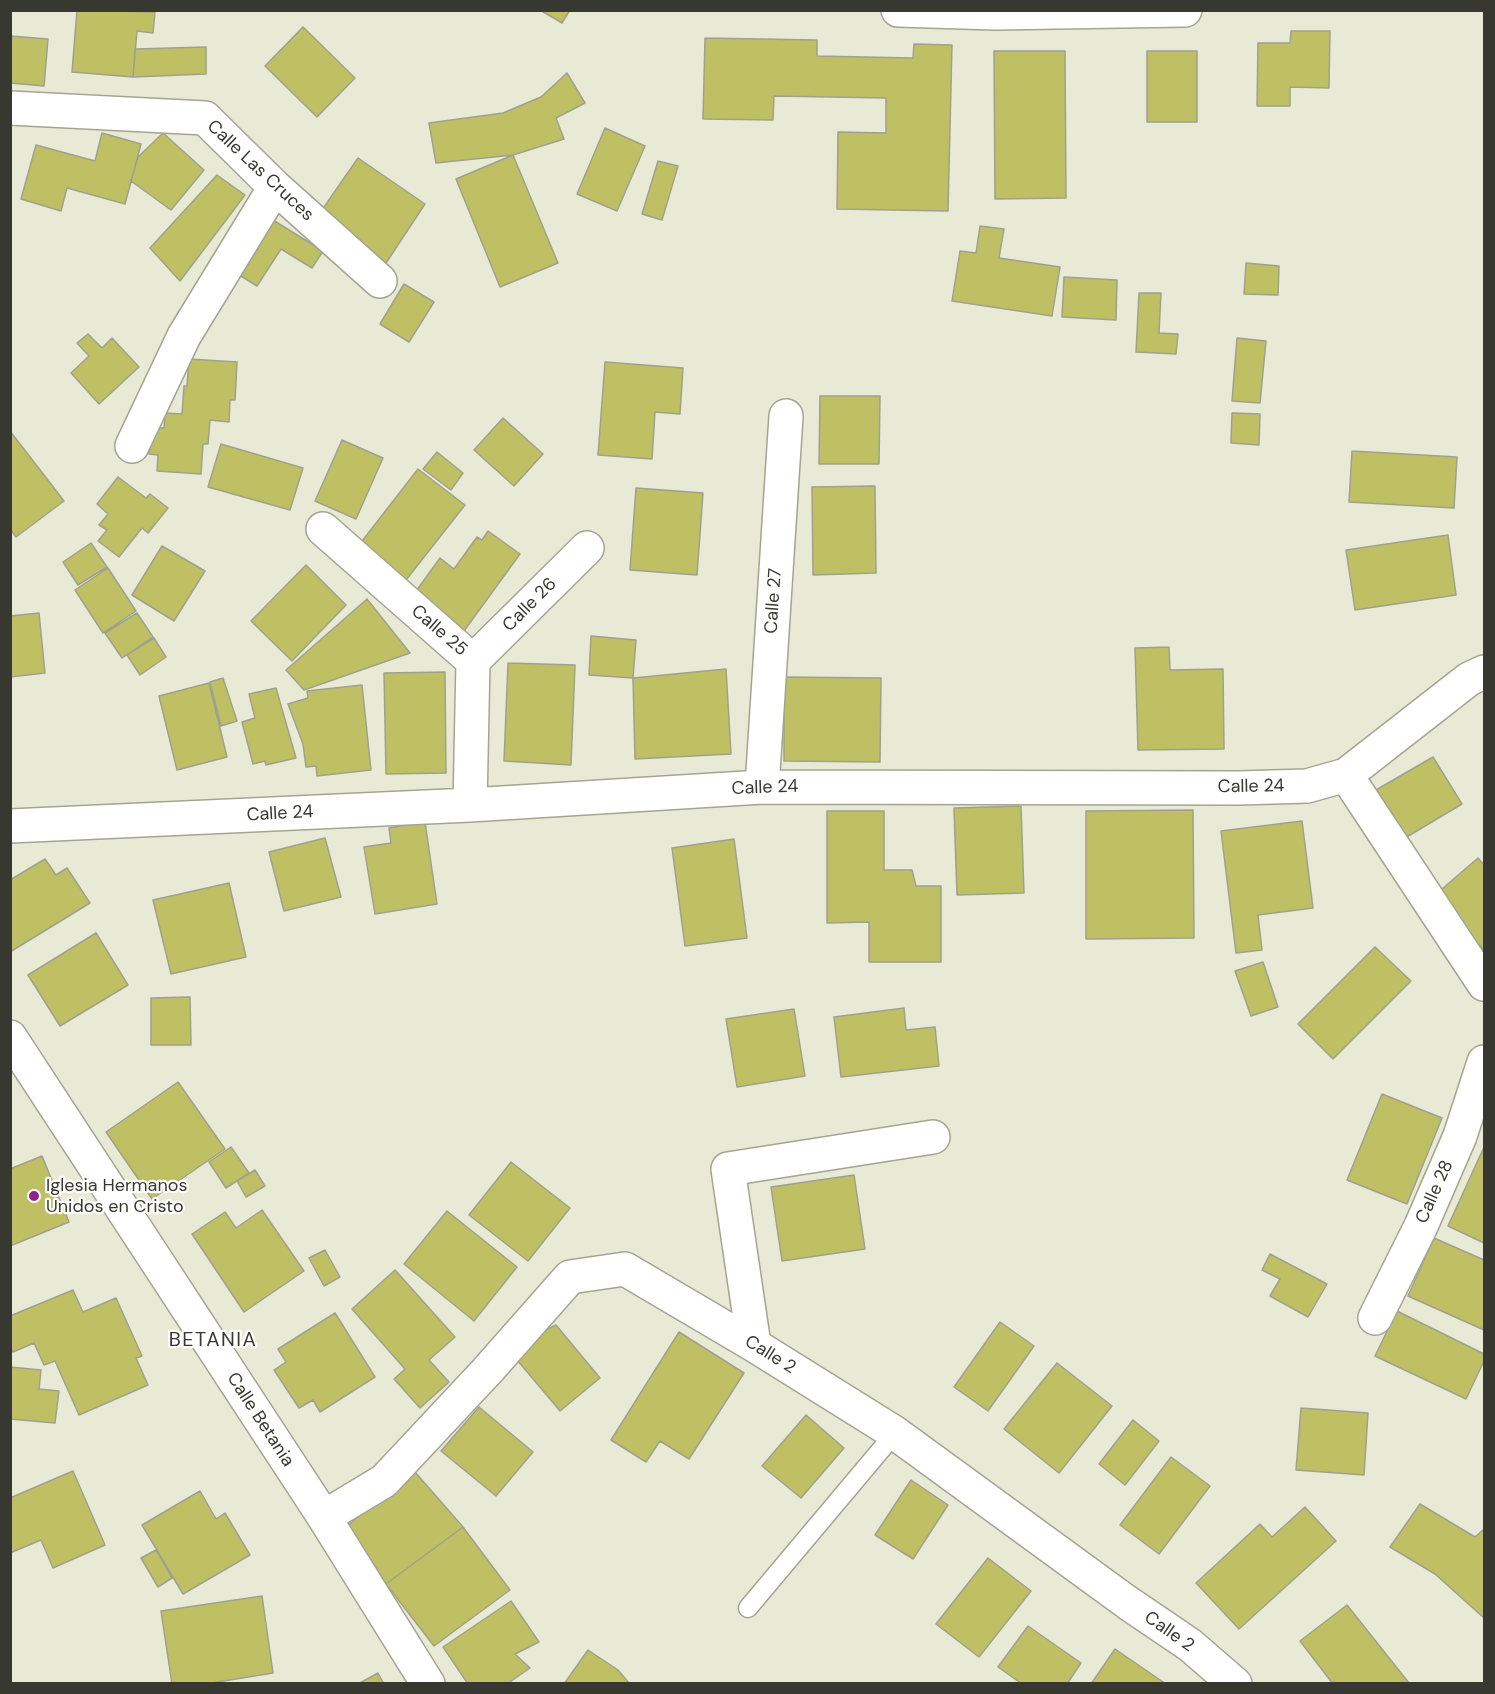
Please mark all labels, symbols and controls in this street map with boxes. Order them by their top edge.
street label: Calle Las Cruces [202,116,318,226]
street label: Calle 27 [761,568,787,634]
street label: Calle 26 [499,574,561,636]
street label: Calle 25 [407,601,471,661]
street label: Calle 24 [731,776,799,800]
street label: Calle 24 [1217,776,1285,798]
street label: Calle 24 [246,801,314,827]
street label: Calle 28 [1412,1157,1458,1227]
place label: Iglesia Hermanos Unidos en Cristo [46,1175,187,1218]
marker: Iglesia Hermanos Unidos en Cristo [27,1189,41,1203]
district label: BETANIA [169,1329,257,1353]
street label: Calle 2 [740,1331,800,1379]
street label: Calle Betania [222,1369,298,1471]
street label: Calle 2 [1140,1607,1198,1657]

